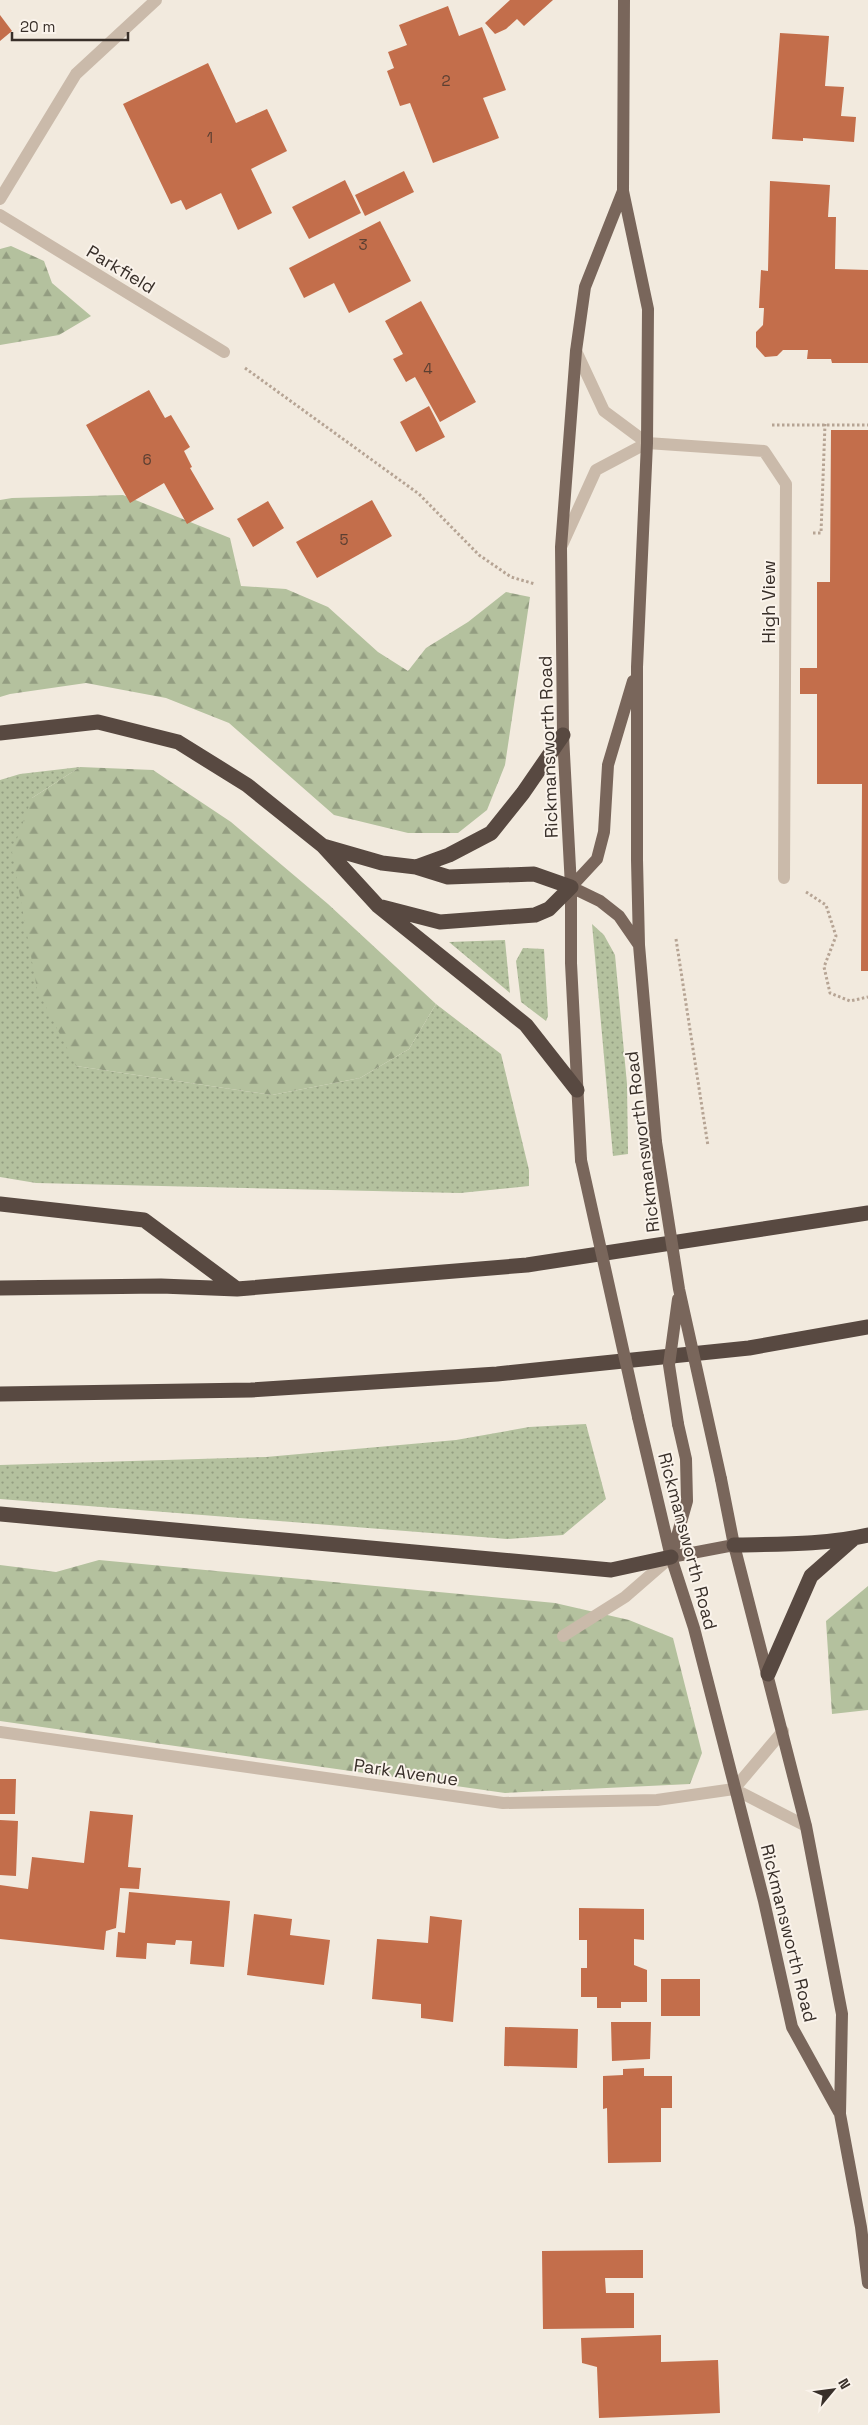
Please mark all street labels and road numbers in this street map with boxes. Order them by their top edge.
street label: Parkfield [82,240,160,298]
street label: High View [757,560,780,644]
street label: Rickmansworth Road [533,655,563,839]
street label: Rickmansworth Road [619,1050,665,1234]
street label: Rickmansworth Road [653,1450,723,1632]
street label: Park Avenue [352,1753,460,1791]
street label: Rickmansworth Road [756,1842,822,2024]

